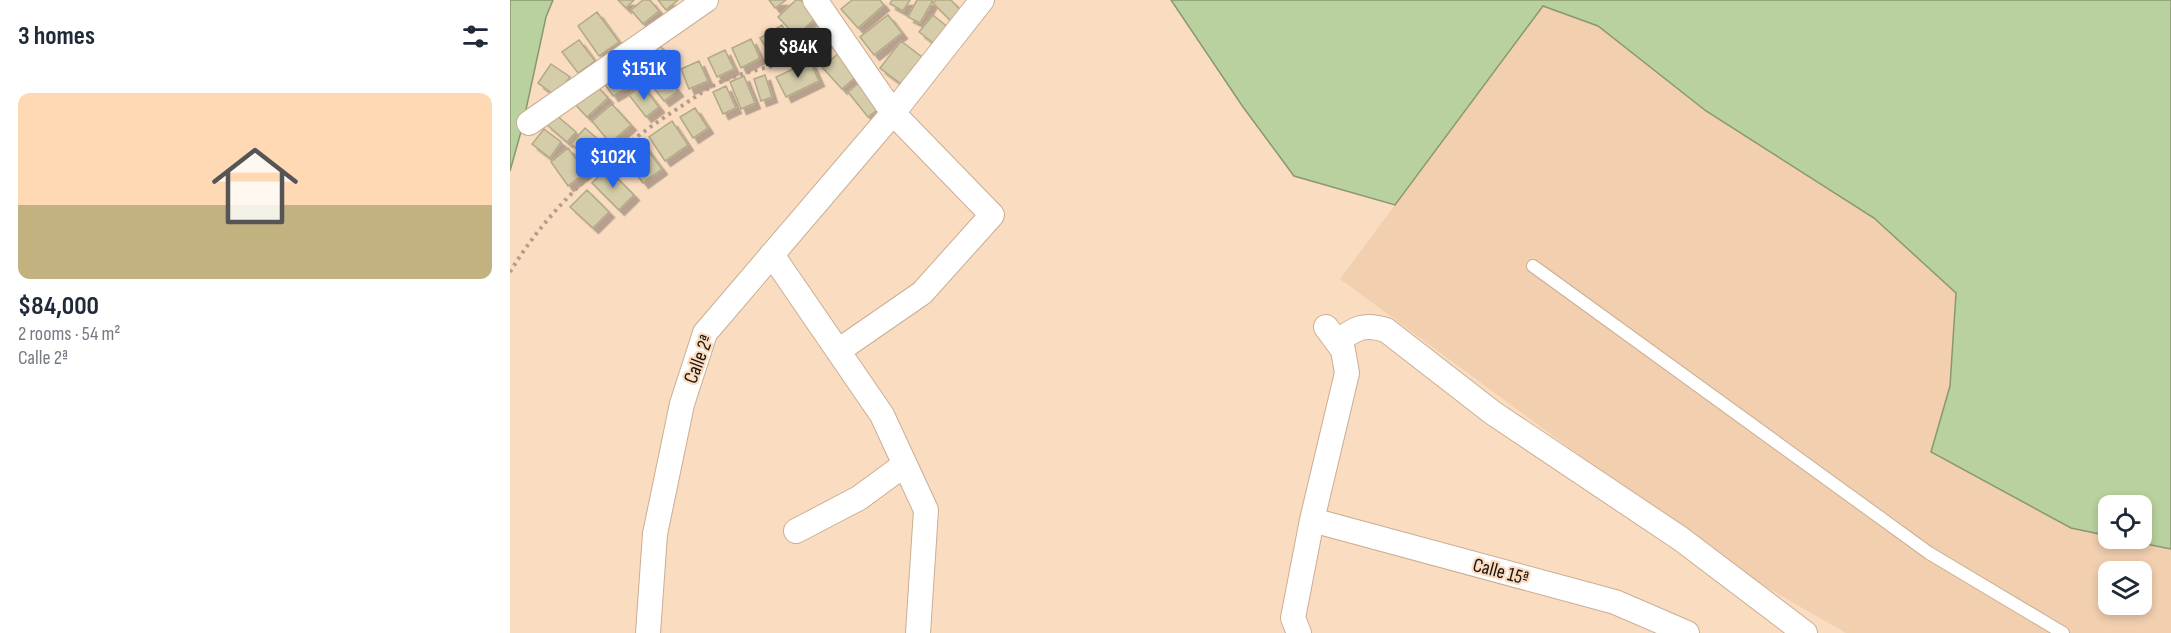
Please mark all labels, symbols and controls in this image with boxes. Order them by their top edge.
icon: filters [459,20,492,53]
text: 3 homes [18,21,95,52]
pin: $84K [762,28,834,79]
text: $84K [778,35,818,59]
pin: $151K [602,50,686,101]
text: $151K [622,57,666,81]
icon: home [201,132,309,240]
pin: $102K [571,138,655,189]
text: $102K [590,145,636,169]
text: $84,000 [18,291,99,322]
text: 2 rooms · 54 m² [18,322,120,346]
street label: Calle 2ª [679,332,719,387]
text: Calle 2ª [18,346,68,370]
map controls [2098,495,2152,615]
button: locate [2098,495,2152,549]
street label: Calle 15ª [1470,553,1531,591]
button: layers [2098,561,2152,615]

